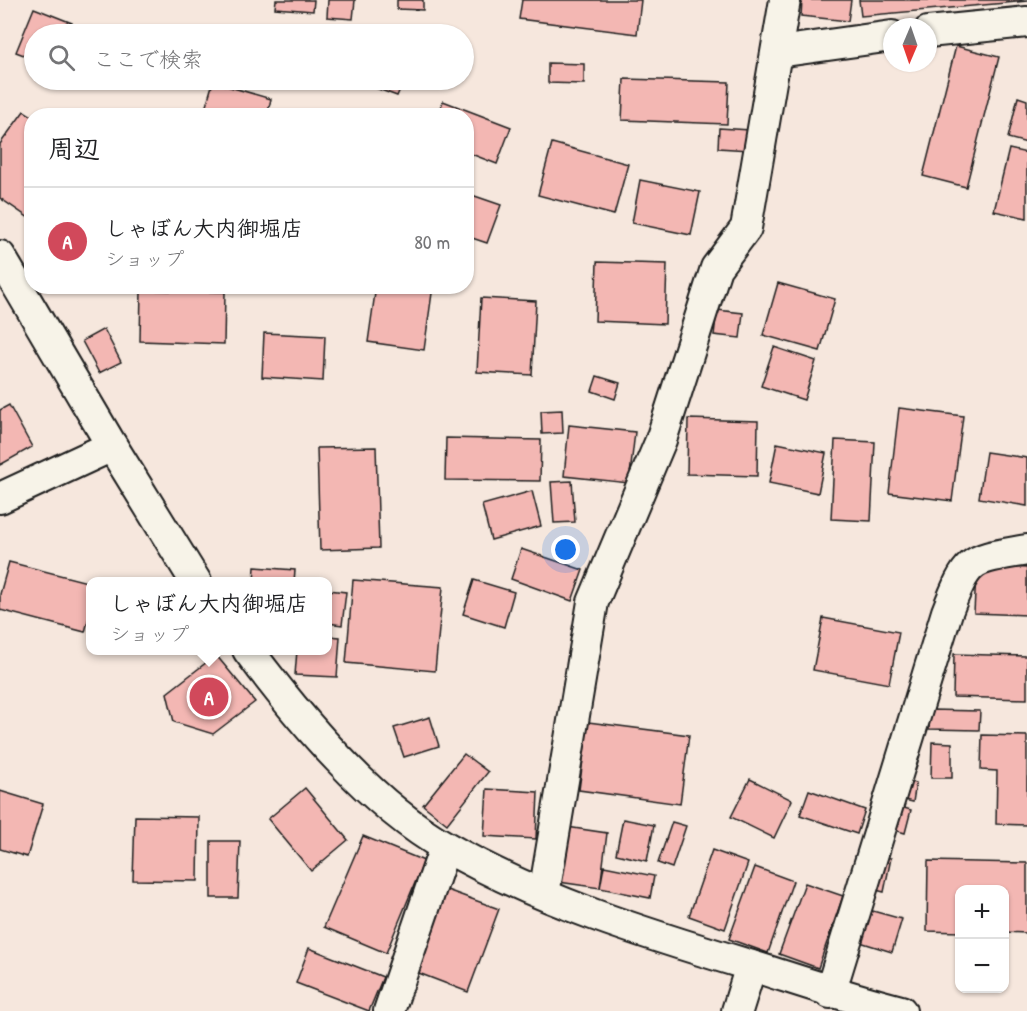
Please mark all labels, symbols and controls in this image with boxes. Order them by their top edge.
north arrow [883,18,937,72]
search box [24,24,474,90]
icon: search [45,41,78,74]
text: ここで検索 [93,44,203,74]
text: 周辺 [48,131,100,166]
text: しゃぼん大内御堀店 [105,213,303,243]
text: A [63,228,72,255]
text: 80 m [414,228,450,255]
text: ショップ [105,245,184,272]
your location [551,535,580,564]
popup [86,577,332,655]
text: しゃぼん大内御堀店 [110,588,308,618]
text: ショップ [110,620,189,647]
pin: A [190,674,228,720]
map controls [955,885,1009,993]
button: + [955,885,1009,939]
button: − [955,939,1009,993]

